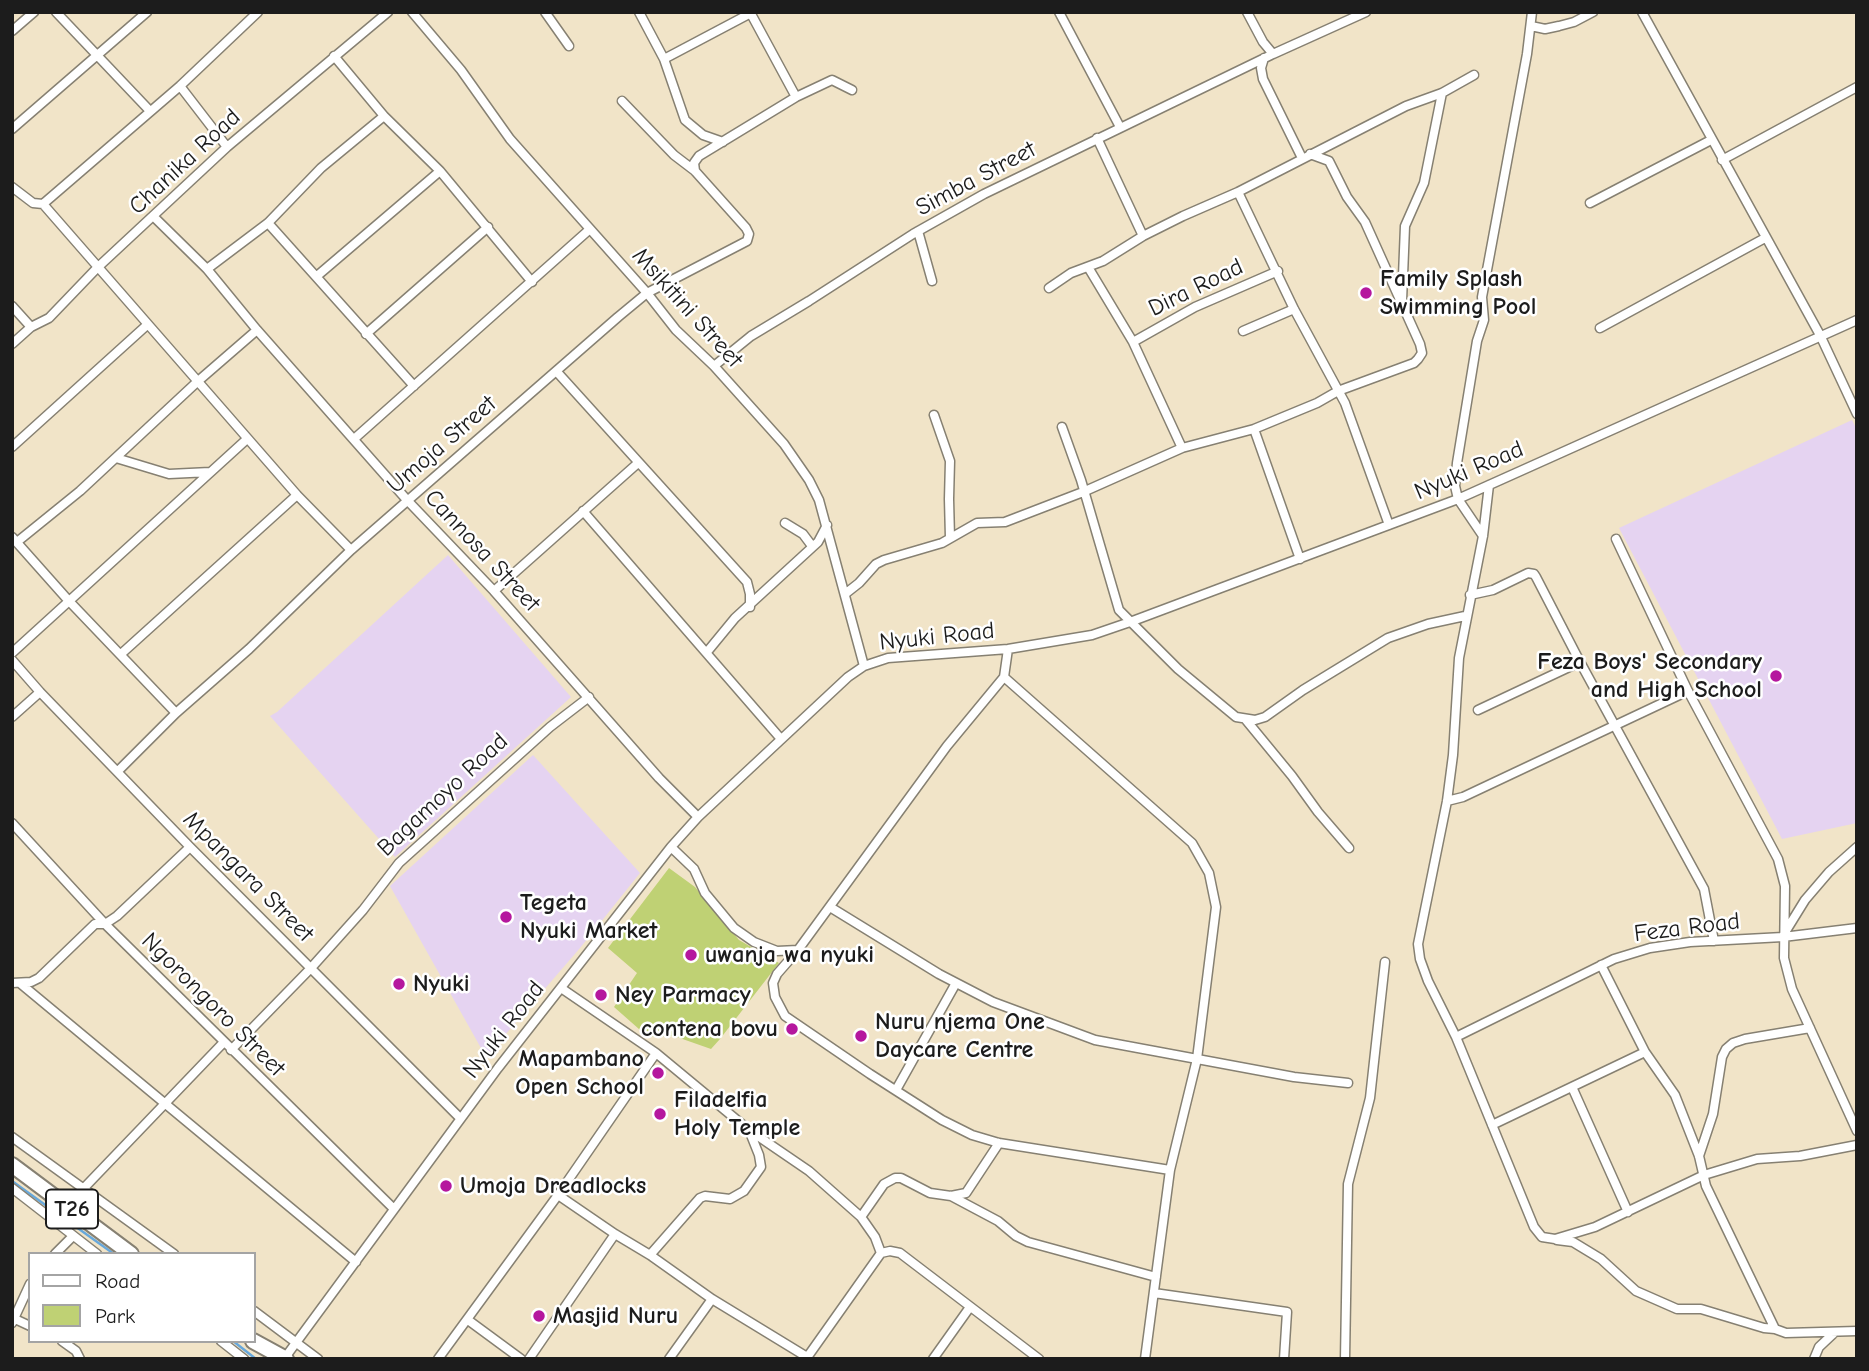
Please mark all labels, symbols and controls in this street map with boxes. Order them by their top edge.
street label: Chanika Road [123,103,247,221]
street label: Simba Street [911,135,1041,223]
street label: Msikitini Street [626,242,748,374]
street label: Dira Road [1144,253,1248,323]
place label: Family Splash Swimming Pool [1380,265,1536,321]
marker: Family Splash Swimming Pool [1358,285,1374,301]
street label: Umoja Street [382,390,502,500]
street label: Nyuki Road [1410,435,1528,507]
street label: Cannosa Street [418,484,546,618]
street label: Nyuki Road [878,617,996,657]
place label: Feza Boys' Secondary and High School [1537,648,1762,704]
marker: Feza Boys' Secondary and High School [1768,668,1784,684]
street label: Bagamoyo Road [372,727,514,863]
street label: Mpangara Street [177,806,319,948]
place label: Tegeta Nyuki Market [520,889,657,945]
street label: Feza Road [1632,907,1742,949]
marker: Tegeta Nyuki Market [498,909,514,925]
street label: Ngorongoro Street [135,927,291,1083]
place label: uwanja wa nyuki [705,941,874,969]
marker: uwanja wa nyuki [683,947,699,963]
place label: Nyuki [413,970,470,998]
marker: Nyuki [391,976,407,992]
street label: Nyuki Road [457,976,551,1084]
place label: Ney Parmacy [615,981,751,1009]
marker: Ney Parmacy [593,987,609,1003]
place label: Nuru njema One Daycare Centre [875,1008,1045,1064]
place label: contena bovu [641,1015,778,1043]
marker: contena bovu [784,1021,800,1037]
marker: Nuru njema One Daycare Centre [853,1028,869,1044]
place label: Mapambano Open School [515,1045,644,1101]
marker: Mapambano Open School [650,1065,666,1081]
place label: Filadelfia Holy Temple [674,1086,800,1142]
marker: Filadelfia Holy Temple [652,1106,668,1122]
place label: Umoja Dreadlocks [460,1172,646,1200]
marker: Umoja Dreadlocks [438,1178,454,1194]
road number: T26 [46,1190,98,1228]
legend [28,1252,256,1343]
text: Road [95,1269,140,1293]
place label: Masjid Nuru [553,1302,678,1330]
text: Park [95,1304,135,1328]
marker: Masjid Nuru [531,1308,547,1324]

